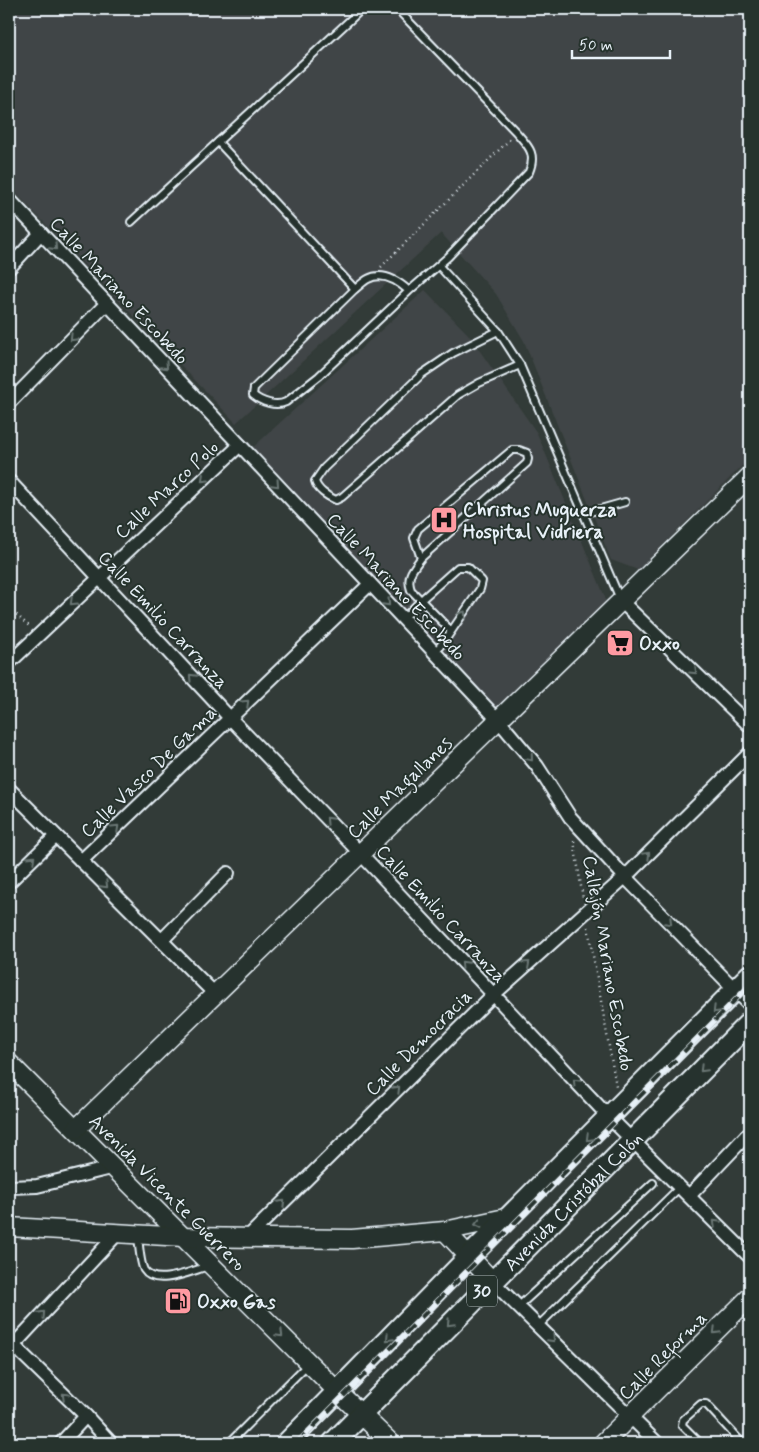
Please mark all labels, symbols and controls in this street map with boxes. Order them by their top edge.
scale bar [572,28,669,60]
text: 50 m [579,36,613,56]
street label: Calle Mariano Escobedo [44,212,194,370]
one-way arrow [48,241,57,250]
one-way arrow [69,332,78,341]
one-way arrow [159,360,168,369]
street label: Calle Marco Polo [110,435,224,545]
one-way arrow [201,473,210,482]
one-way arrow [270,479,279,488]
place label: Christus Muguerza Hospital Vidriera [463,498,617,545]
hospital icon: Christus Muguerza Hospital Vidriera [429,505,459,535]
street label: Calle Mariano Escobedo [321,508,471,666]
street label: Calle Emilio Carranza [92,545,234,695]
one-way arrow [70,596,79,605]
one-way arrow [381,597,390,606]
one-way arrow [457,610,466,619]
supermarket icon: Oxxo [605,628,635,658]
place label: Oxxo [639,632,680,657]
one-way arrow [688,665,697,674]
one-way arrow [189,674,198,683]
one-way arrow [240,700,249,709]
street label: Calle Vasco De Gama [76,701,222,844]
street label: Calle Magallanes [342,731,460,847]
one-way arrow [525,753,534,762]
one-way arrow [325,817,334,826]
one-way arrow [111,825,120,834]
street label: Calle Emilio Carranza [370,839,512,989]
one-way arrow [641,852,650,861]
street label: Callejón Mariano Escobedo [576,854,639,1073]
one-way arrow [27,856,36,865]
one-way arrow [99,879,108,888]
one-way arrow [663,916,672,925]
one-way arrow [461,960,470,969]
one-way arrow [521,962,530,970]
street label: Calle Democracia [360,984,478,1102]
one-way arrow [713,1004,722,1013]
one-way arrow [700,1063,709,1072]
one-way arrow [573,1078,582,1087]
one-way arrow [392,1086,401,1095]
street label: Avenida Vicente Guerrero [83,1109,251,1277]
street label: Avenida Cristóbal Colón [499,1126,649,1277]
one-way arrow [586,1132,595,1141]
one-way arrow [276,1200,285,1209]
one-way arrow [473,1218,482,1229]
one-way arrow [713,1219,722,1228]
road number: 30 [467,1276,497,1306]
fuel station icon: Oxxo Gas [163,1286,193,1316]
place label: Oxxo Gas [197,1290,276,1315]
street label: Calle Reforma [613,1306,715,1408]
one-way arrow [36,1311,45,1320]
one-way arrow [447,1318,456,1327]
one-way arrow [712,1325,721,1334]
one-way arrow [274,1328,283,1337]
one-way arrow [386,1332,395,1341]
one-way arrow [546,1333,555,1342]
one-way arrow [62,1393,71,1402]

